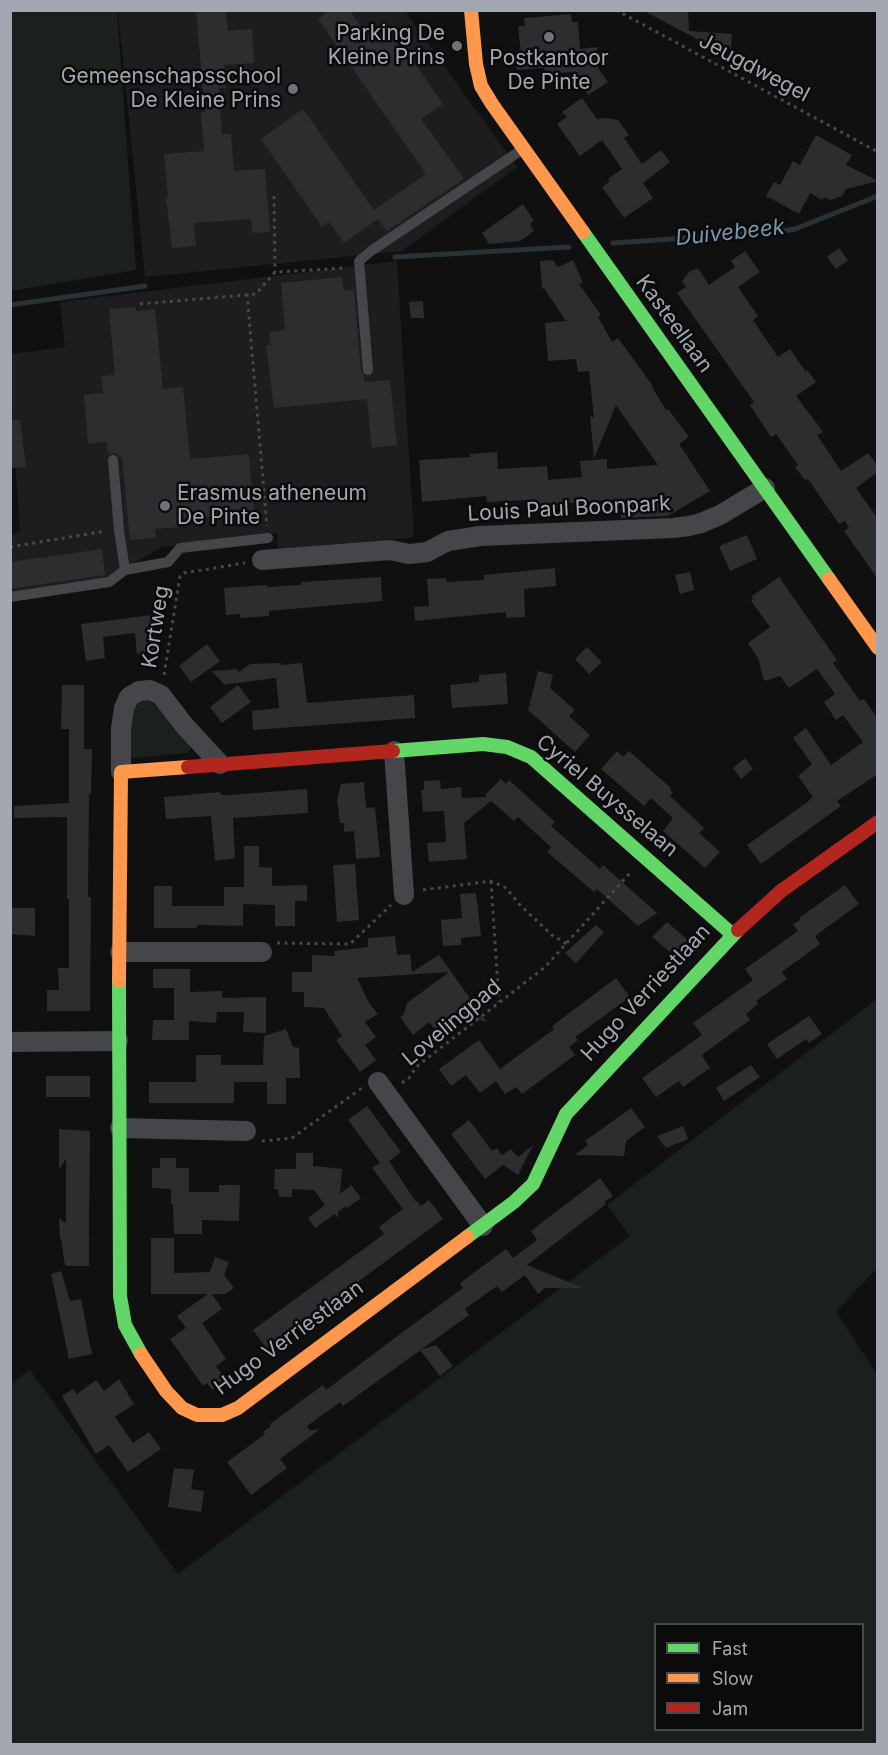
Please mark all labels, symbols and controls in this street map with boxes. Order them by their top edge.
place label: Parking De Kleine Prins [328,21,445,71]
street label: Jeugdwegel [694,28,814,108]
marker: Postkantoor De Pinte [542,30,556,44]
marker: Parking De Kleine Prins [450,39,464,53]
place label: Postkantoor De Pinte [489,46,609,96]
place label: Gemeenschapsschool De Kleine Prins [61,64,281,114]
marker: Gemeenschapsschool De Kleine Prins [286,82,300,96]
water label: Duivebeek [674,214,786,252]
street label: Kasteellaan [630,270,718,378]
place label: Erasmus atheneum De Pinte [177,481,367,531]
street label: Louis Paul Boonpark [467,491,671,527]
marker: Erasmus atheneum De Pinte [158,499,172,513]
street label: Kortweg [137,584,175,670]
street label: Cyriel Buysselaan [531,729,683,863]
street label: Hugo Verriestlaan [576,919,716,1067]
street label: Lovelingpad [398,975,506,1071]
street label: Hugo Verriestlaan [210,1276,368,1400]
legend [654,1623,864,1731]
text: Fast [712,1638,748,1659]
text: Slow [712,1668,753,1689]
text: Jam [712,1698,748,1719]

